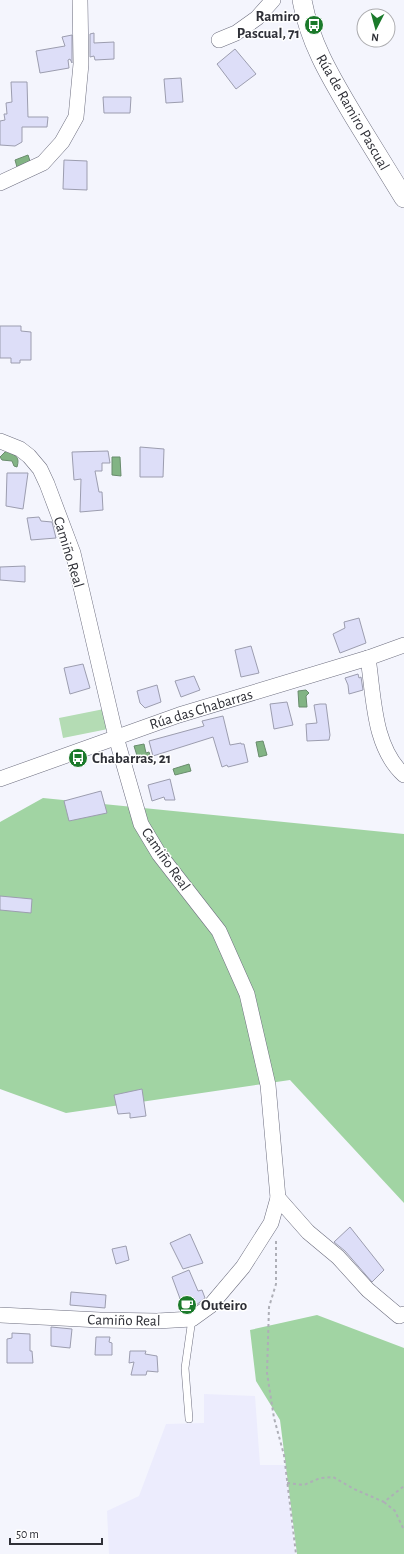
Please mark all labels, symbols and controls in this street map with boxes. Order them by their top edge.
north arrow [356,8,396,48]
place label: Ramiro Pascual, 71 [237,9,300,41]
bus stop icon: Ramiro Pascual, 71 [303,14,325,36]
text: N [371,32,379,43]
street label: Rúa de Ramiro Pascual [313,52,392,173]
street label: Camiño Real [51,515,86,589]
street label: Rúa das Chabarras [148,687,254,732]
bus stop icon: Chabarras, 21 [67,747,89,769]
place label: Chabarras, 21 [92,751,171,766]
street label: Camiño Real [138,825,193,894]
cafe icon: Outeiro [176,1294,198,1316]
place label: Outeiro [201,1298,247,1313]
street label: Camiño Real [87,1312,161,1329]
scale bar [10,1520,102,1546]
text: 50 m [16,1528,39,1540]

